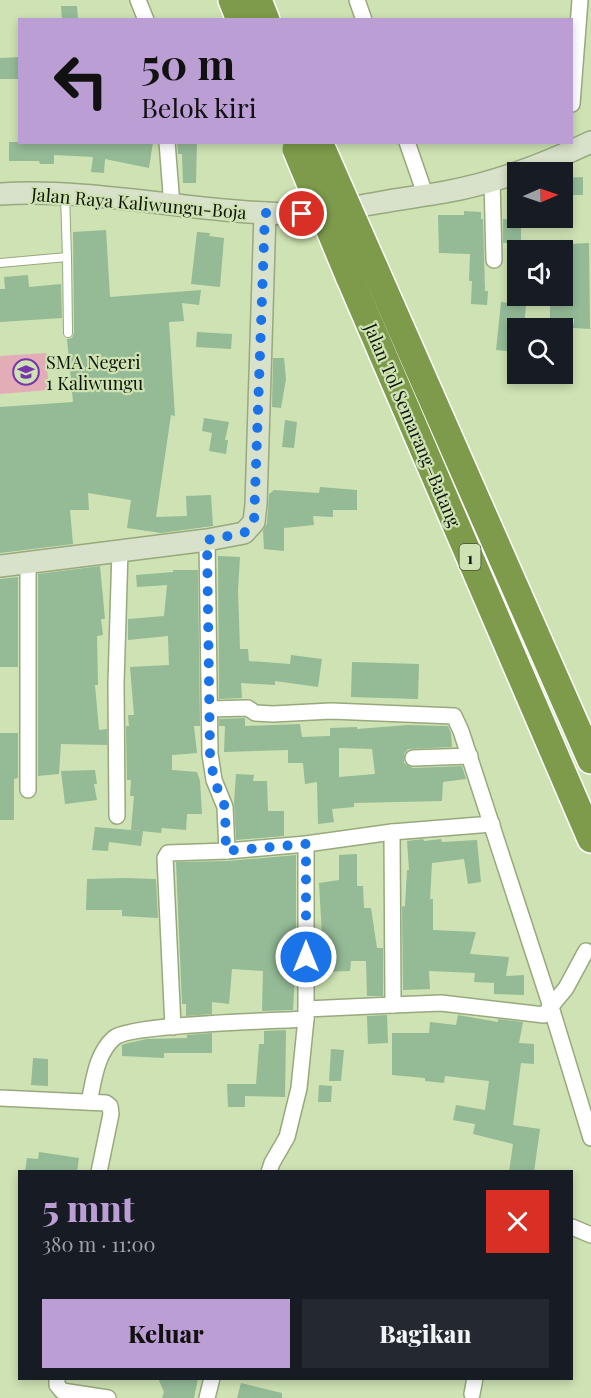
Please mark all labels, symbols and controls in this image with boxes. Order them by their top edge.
text: 50 m [141,35,235,91]
icon: left [42,42,120,120]
text: Belok kiri [141,89,257,125]
north arrow [507,162,573,228]
map controls [507,162,573,384]
street label: Jalan Raya Kaliwungu-Boja [29,182,248,224]
pin [276,188,327,239]
icon: arrive [285,197,318,230]
button: sound [507,240,573,306]
street label: Jalan Tol Semarang–Batang [359,318,467,531]
button: search [507,318,573,384]
place label: SMA Negeri 1 Kaliwungu [46,350,144,395]
school or university icon: SMA Negeri 1 Kaliwungu [11,357,41,387]
road number: 1 [460,544,480,570]
position arrow [274,925,338,989]
text: 5 mnt [42,1183,134,1231]
button: close [486,1190,549,1253]
text: 380 m · 11:00 [42,1230,156,1257]
button: Keluar [42,1299,290,1368]
button: Bagikan [302,1299,549,1368]

